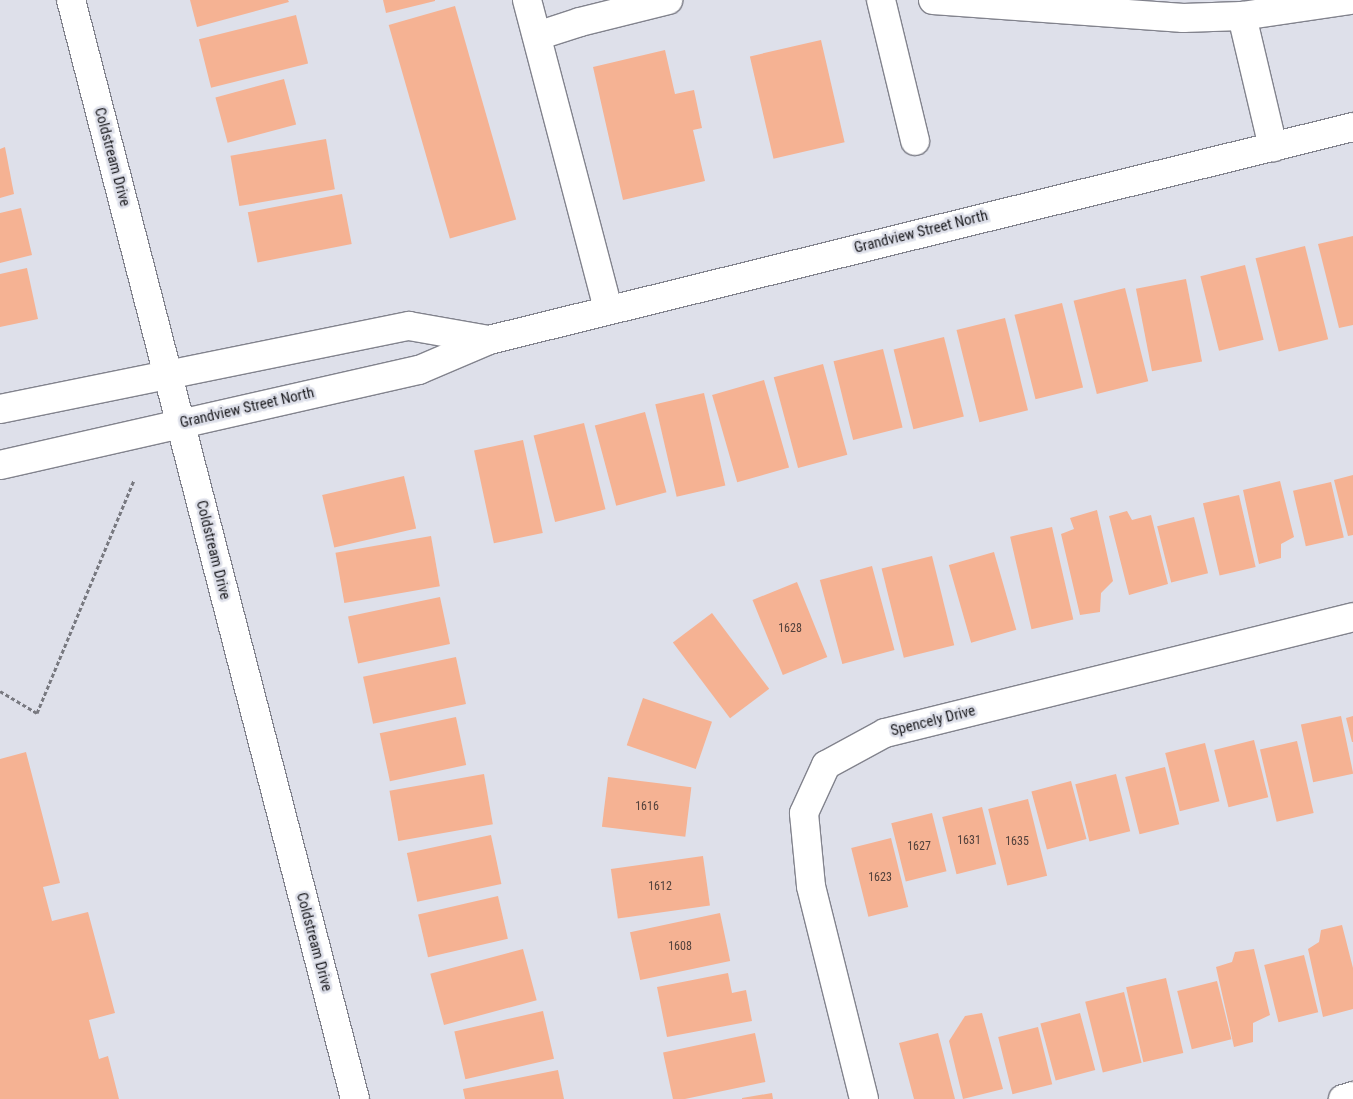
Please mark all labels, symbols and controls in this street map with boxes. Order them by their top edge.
street label: Coldstream Drive [90,106,134,208]
street label: Grandview Street North [852,207,990,257]
street label: Grandview Street North [178,384,316,432]
street label: Coldstream Drive [192,499,234,601]
house number: 1628 [778,622,802,636]
street label: Spencely Drive [889,702,977,740]
house number: 1616 [635,800,659,814]
house number: 1631 [957,834,981,848]
house number: 1635 [1005,835,1029,849]
house number: 1627 [907,840,931,854]
house number: 1623 [868,871,892,885]
house number: 1612 [648,880,672,894]
street label: Coldstream Drive [292,891,336,993]
house number: 1608 [668,940,692,954]

